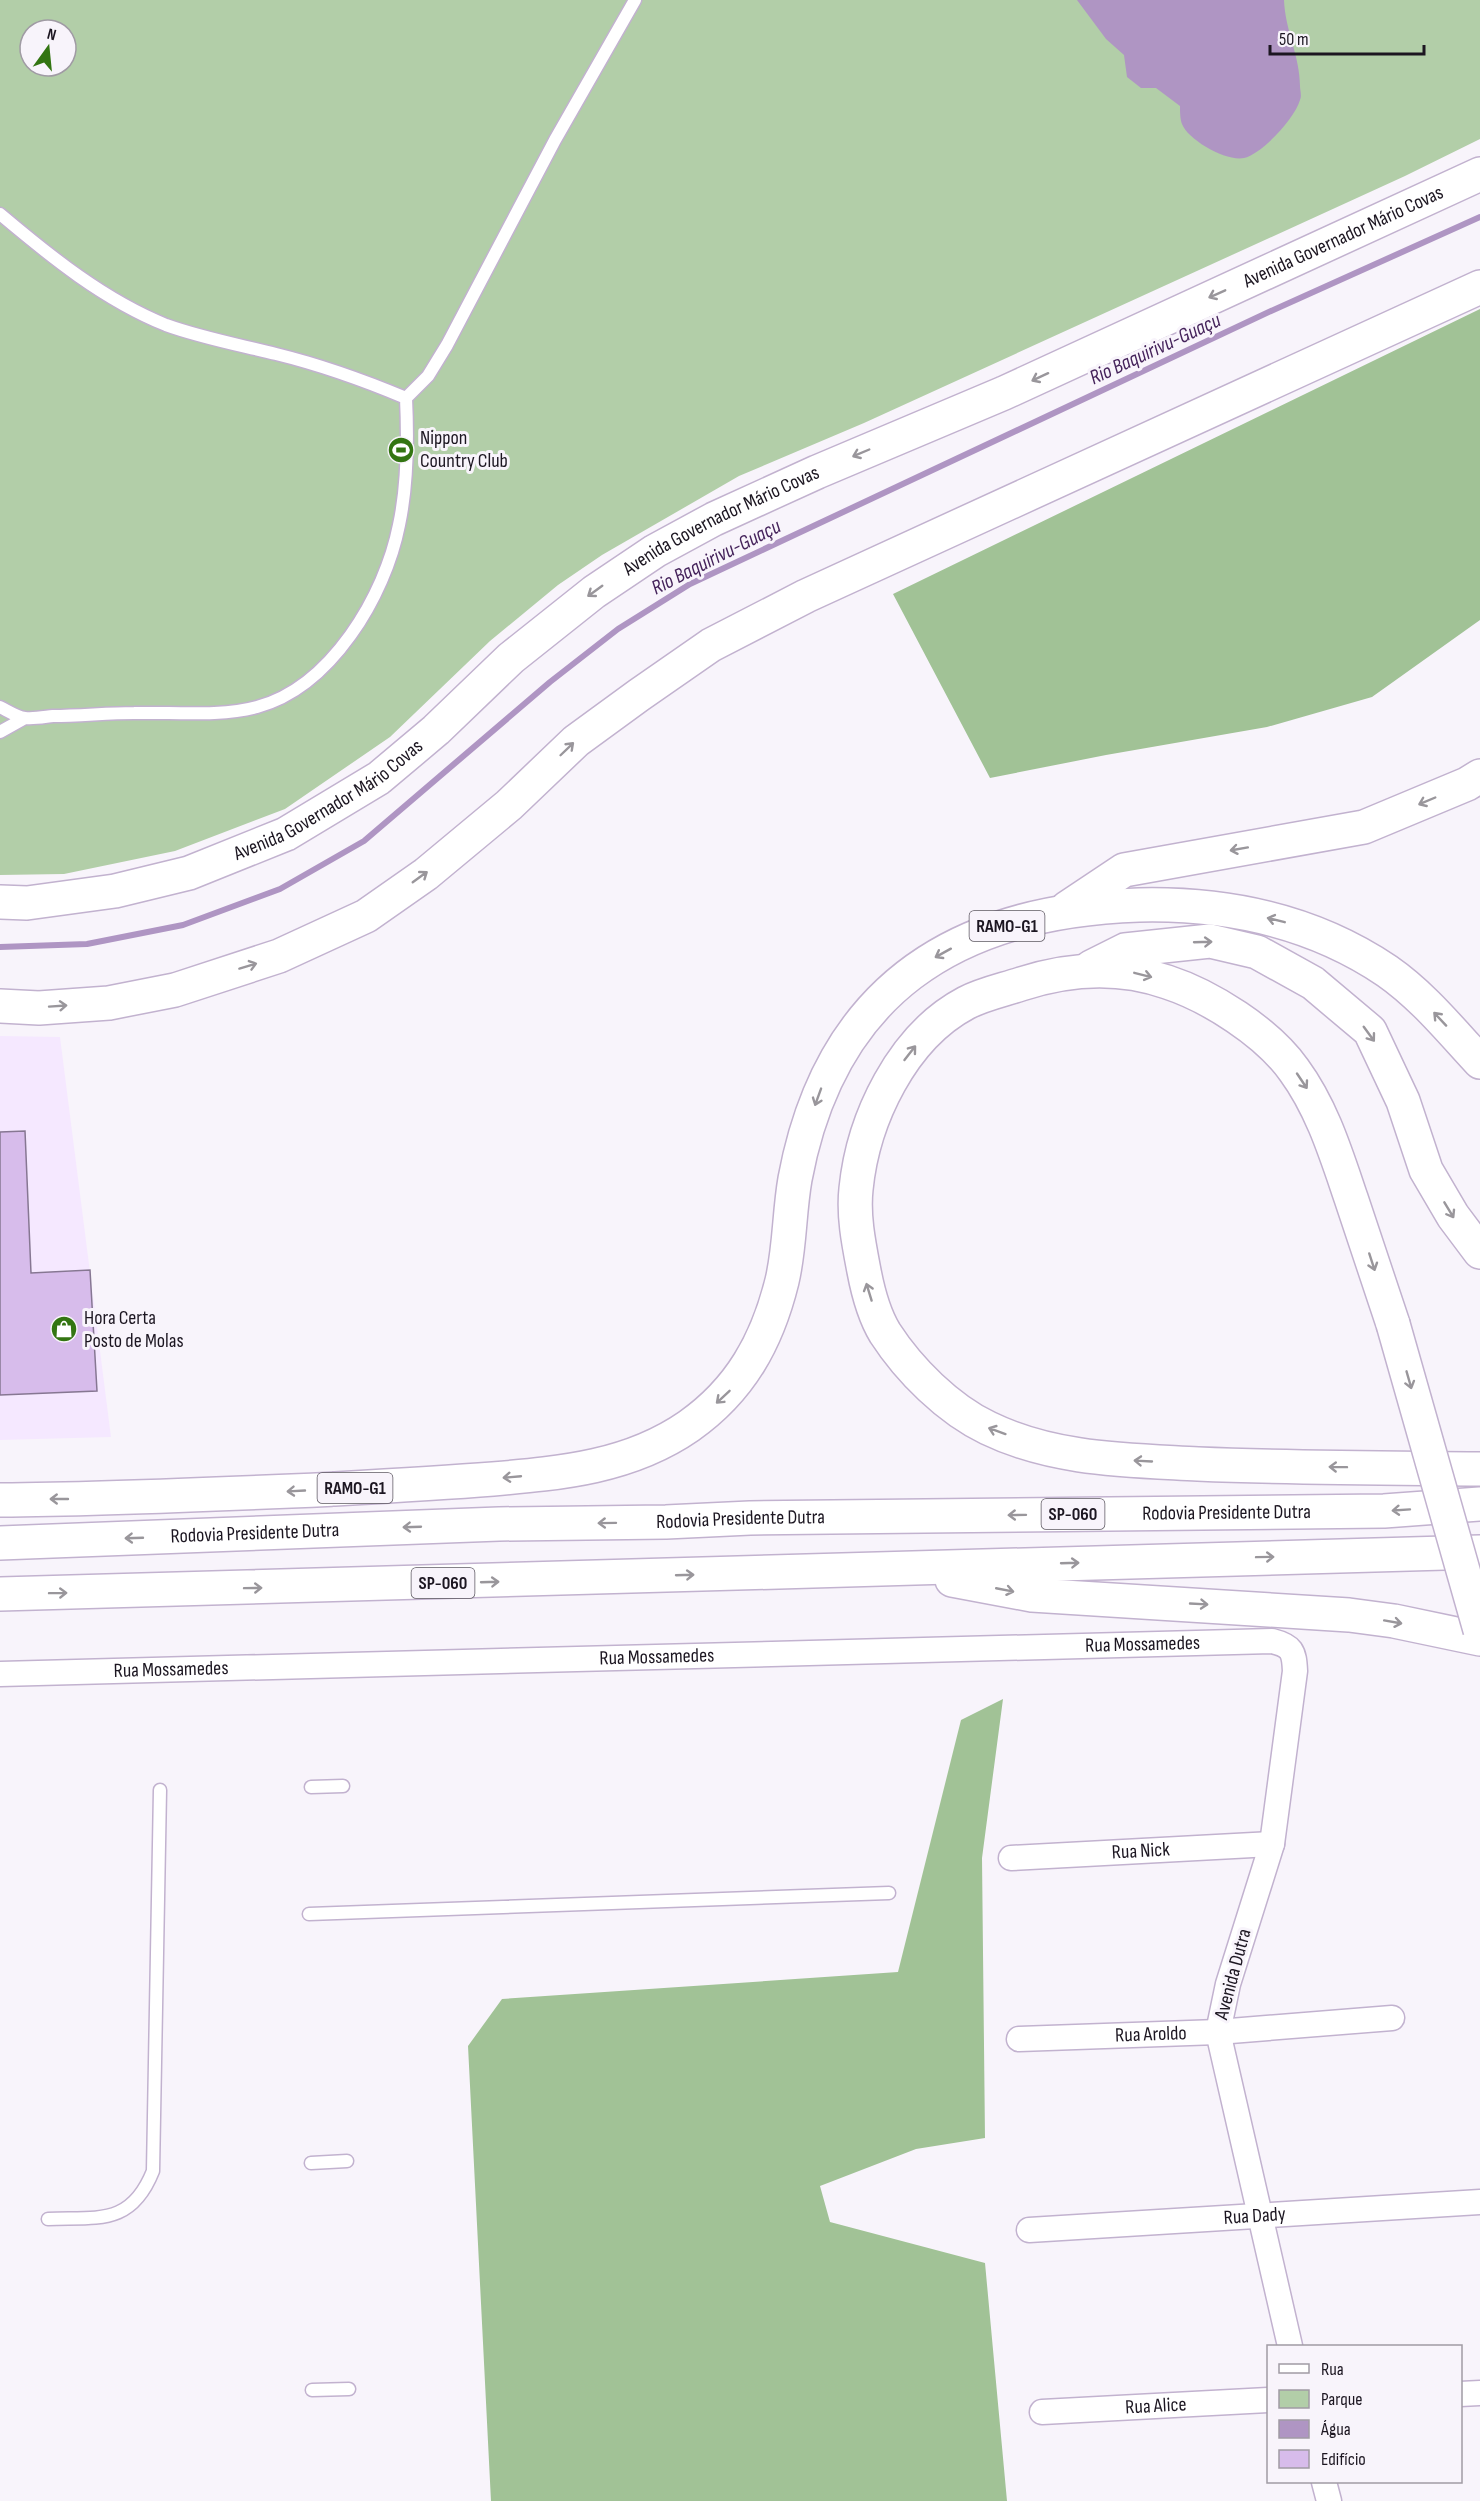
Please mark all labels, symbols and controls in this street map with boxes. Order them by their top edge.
north arrow [18,18,78,78]
scale bar [1270,18,1424,56]
text: N [45,25,58,45]
text: 50 m [1279,29,1309,50]
street label: Avenida Governador Mário Covas [1239,181,1447,294]
one-way arrow [1208,289,1226,301]
water label: Rio Baquirivu-Guaçu [1085,308,1225,390]
one-way arrow [1031,371,1049,383]
place label: Nippon Country Club [420,426,508,473]
sports icon: Nippon Country Club [386,435,416,465]
one-way arrow [852,448,870,459]
street label: Avenida Governador Mário Covas [618,461,823,582]
water label: Rio Baquirivu-Guaçu [647,513,785,600]
one-way arrow [588,585,604,597]
street label: Avenida Governador Mário Covas [229,734,428,866]
one-way arrow [560,742,575,756]
one-way arrow [1419,796,1437,807]
one-way arrow [1230,844,1250,855]
one-way arrow [412,871,428,883]
road number: RAMO-G1 [970,911,1044,941]
one-way arrow [1267,913,1286,925]
one-way arrow [1193,936,1213,948]
one-way arrow [935,947,952,959]
one-way arrow [238,960,257,971]
one-way arrow [1134,969,1153,981]
one-way arrow [48,1001,68,1012]
one-way arrow [1433,1012,1447,1027]
one-way arrow [1363,1025,1375,1041]
one-way arrow [903,1045,916,1061]
one-way arrow [1296,1072,1308,1089]
one-way arrow [812,1087,823,1106]
one-way arrow [1444,1201,1456,1218]
one-way arrow [1368,1252,1379,1271]
one-way arrow [863,1283,874,1302]
place label: Hora Certa Posto de Molas [84,1306,184,1353]
shop icon: Hora Certa Posto de Molas [49,1314,79,1344]
one-way arrow [1403,1370,1415,1389]
one-way arrow [716,1390,731,1404]
one-way arrow [988,1425,1006,1436]
one-way arrow [1133,1455,1153,1466]
one-way arrow [1328,1461,1348,1473]
one-way arrow [502,1472,522,1483]
road number: RAMO-G1 [318,1473,392,1503]
one-way arrow [287,1485,307,1496]
one-way arrow [50,1493,70,1505]
road number: SP-060 [1042,1499,1104,1529]
street label: Rodovia Presidente Dutra [1142,1500,1311,1526]
one-way arrow [1391,1504,1411,1515]
street label: Rodovia Presidente Dutra [656,1505,825,1534]
one-way arrow [1007,1509,1027,1521]
one-way arrow [598,1517,618,1529]
street label: Rodovia Presidente Dutra [170,1518,340,1548]
one-way arrow [403,1522,423,1533]
one-way arrow [124,1532,144,1543]
one-way arrow [1254,1552,1274,1563]
one-way arrow [1059,1557,1079,1568]
road number: SP-060 [412,1568,474,1598]
one-way arrow [675,1569,695,1580]
one-way arrow [480,1576,500,1587]
one-way arrow [243,1582,263,1593]
one-way arrow [995,1584,1014,1595]
one-way arrow [48,1587,68,1599]
one-way arrow [1189,1599,1209,1610]
one-way arrow [1383,1616,1403,1627]
street label: Rua Mossamedes [1085,1631,1200,1658]
street label: Rua Mossamedes [599,1643,715,1670]
street label: Rua Mossamedes [113,1656,229,1683]
street label: Rua Nick [1111,1837,1171,1865]
street label: Avenida Dutra [1209,1926,1257,2023]
street label: Rua Aroldo [1115,2021,1187,2048]
street label: Rua Dady [1223,2202,1287,2230]
legend [1267,2345,1462,2483]
text: Rua [1321,2359,1344,2380]
text: Parque [1321,2389,1362,2410]
street label: Rua Alice [1125,2392,1187,2420]
text: Água [1320,2419,1351,2440]
text: Edifício [1321,2449,1366,2470]

